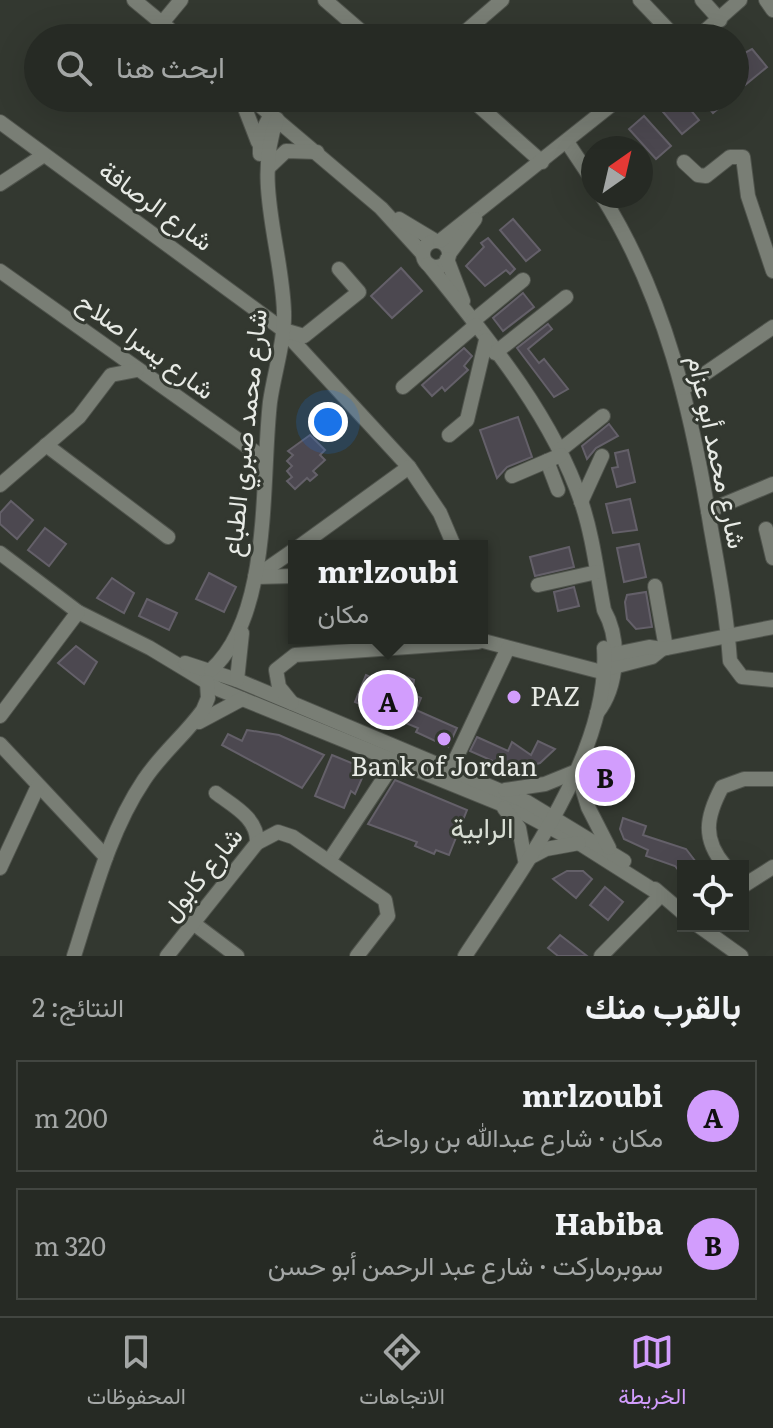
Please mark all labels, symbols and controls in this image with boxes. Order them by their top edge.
search box [24,24,749,112]
text: ابحث هنا [116,43,225,87]
icon: search [52,46,96,90]
north arrow [581,136,653,208]
street label: شارع الرصافة [92,149,223,260]
street label: شارع يسرا صلاح [70,281,224,408]
street label: شارع محمد صبري الطباع [210,307,279,559]
street label: شارع محمد أبو عزام [679,351,759,552]
your location [308,402,348,442]
popup [288,540,488,644]
text: mrlzoubi [318,548,458,592]
text: مكان [318,592,369,631]
pin: A [362,670,414,730]
place label: PAZ [530,675,580,714]
marker: PAZ [505,688,523,706]
marker: Bank of Jordan [435,730,453,748]
place label: Bank of Jordan [351,745,538,784]
pin: B [579,746,631,806]
district label: الرابية [451,805,513,847]
street label: شارع كابول [150,817,251,929]
map controls [677,860,749,932]
button: locate [677,860,749,932]
text: بالقرب منك [585,979,741,1029]
text: النتائج: 2 [32,986,124,1025]
text: mrlzoubi [522,1072,663,1116]
text: 200 m [34,1097,108,1136]
text: A [703,1097,723,1136]
text: مكان · شارع عبدالله بن رواحة [372,1116,663,1155]
text: Habiba [554,1200,663,1244]
text: 320 m [34,1225,106,1264]
text: B [704,1225,722,1264]
text: سوبرماركت · شارع عبد الرحمن أبو حسن [268,1244,663,1283]
tab: المحفوظات [87,1330,186,1416]
tab: الاتجاهات [359,1330,445,1416]
tab: الخريطة [618,1330,686,1416]

